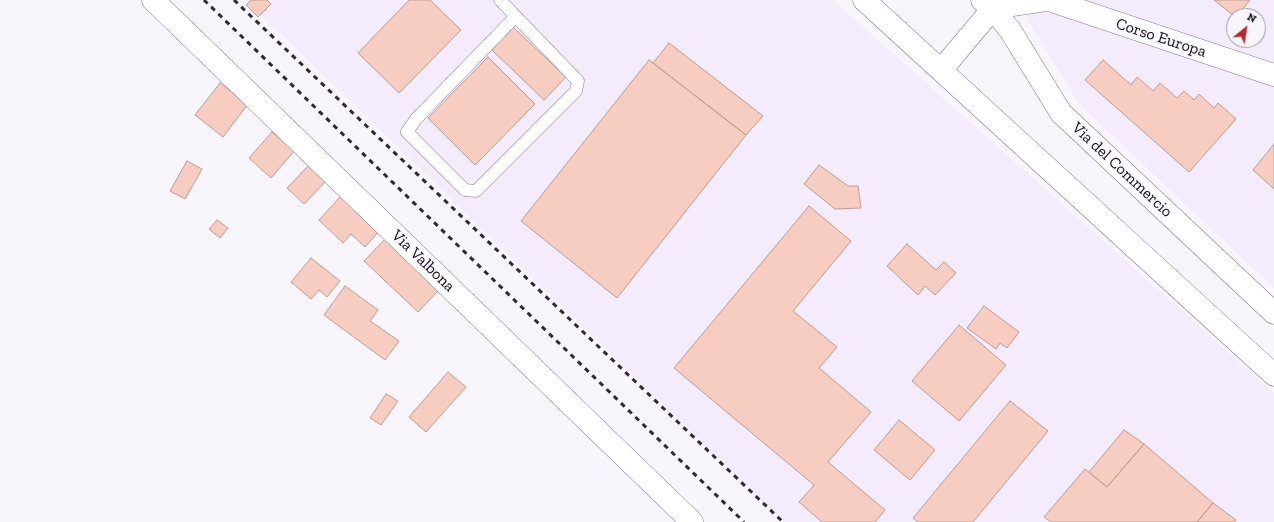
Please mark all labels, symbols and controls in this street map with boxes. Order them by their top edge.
north arrow [1226,8,1266,48]
text: N [1245,10,1259,26]
street label: Corso Europa [1113,14,1209,62]
street label: Via del Commercio [1068,118,1176,222]
street label: Via Valbona [387,226,459,296]

